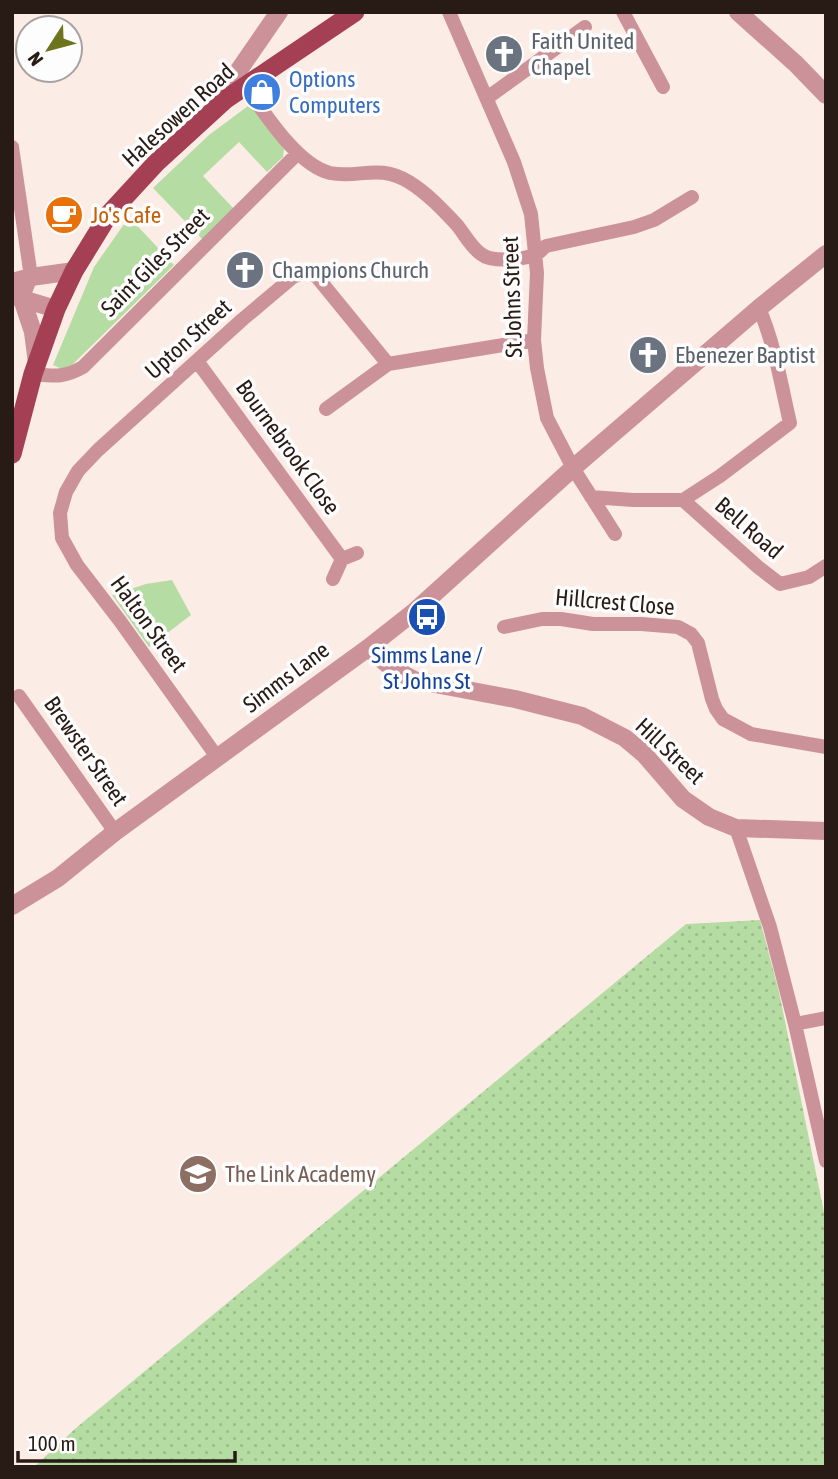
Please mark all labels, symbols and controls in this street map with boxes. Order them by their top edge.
north arrow [14,14,84,84]
place label: Faith United Chapel [531,28,634,80]
church icon: Faith United Chapel [483,33,525,75]
text: N [23,48,47,70]
street label: Halesowen Road [117,58,239,172]
place label: Options Computers [289,66,380,118]
shop icon: Options Computers [241,71,283,113]
cafe icon: Jo's Cafe [43,194,85,236]
place label: Jo's Cafe [91,202,161,228]
street label: Saint Giles Street [96,203,214,321]
street label: St Johns Street [497,236,527,358]
church icon: Champions Church [224,249,266,291]
place label: Champions Church [272,257,429,283]
street label: Upton Street [140,294,236,384]
church icon: Ebenezer Baptist [627,334,669,376]
place label: Ebenezer Baptist [675,342,815,368]
street label: Bournebrook Close [231,375,345,519]
street label: Bell Road [710,492,788,564]
street label: Halton Street [106,571,192,677]
street label: Hillcrest Close [554,584,676,620]
bus stop icon: Simms Lane / St Johns St [406,596,448,638]
street label: Simms Lane [238,636,334,718]
place label: Simms Lane / St Johns St [371,642,483,694]
street label: Brewster Street [39,692,133,810]
street label: Hill Street [630,713,710,789]
school or university icon: The Link Academy [177,1153,219,1195]
place label: The Link Academy [225,1161,376,1187]
scale bar [18,1420,234,1464]
text: 100 m [28,1431,76,1455]

